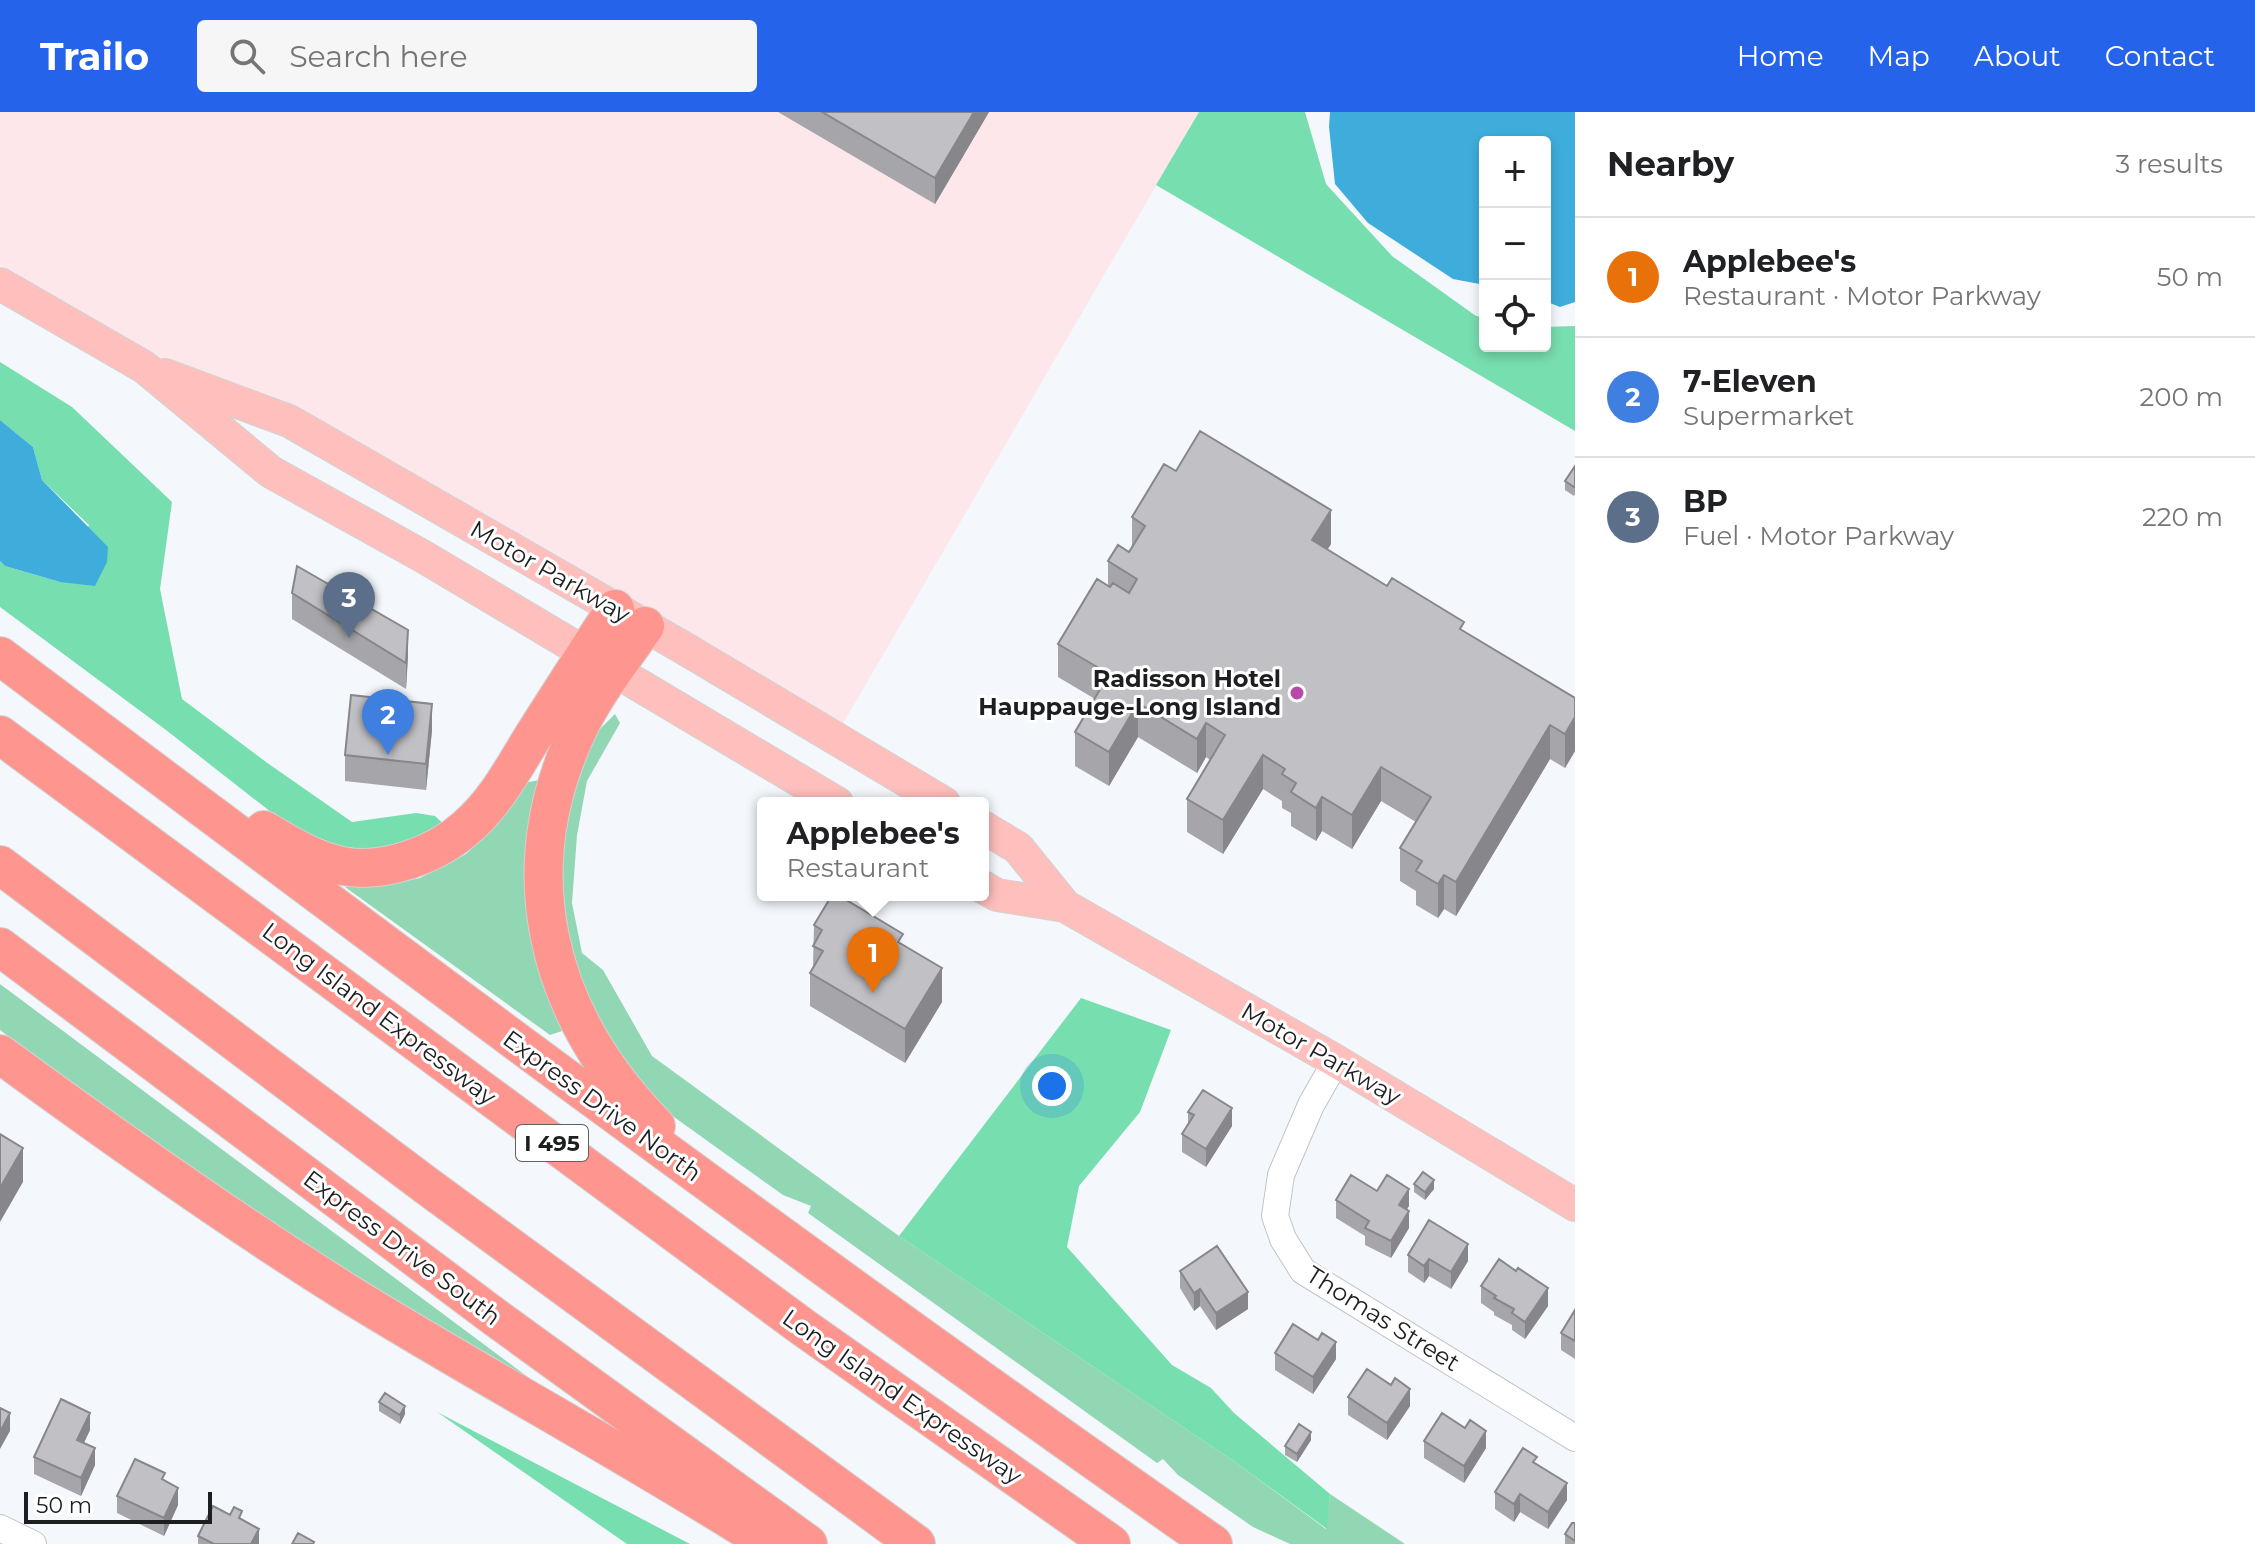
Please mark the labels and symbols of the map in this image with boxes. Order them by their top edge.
street label: Motor Parkway [465,514,635,629]
pin: 3 [323,572,375,638]
place label: Radisson Hotel Hauppauge-Long Island [978,664,1281,721]
marker: Radisson Hotel Hauppauge-Long Island [1288,684,1306,702]
pin: 2 [362,689,414,755]
street label: Long Island Expressway [257,916,502,1111]
pin: 1 [847,927,899,993]
street label: Motor Parkway [1236,996,1406,1111]
street label: Express Drive North [498,1024,707,1187]
your location [1032,1066,1072,1106]
road number: I 495 [516,1125,588,1161]
street label: Express Drive South [298,1164,507,1331]
street label: Thomas Street [1301,1260,1465,1377]
street label: Long Island Expressway [777,1303,1028,1490]
scale bar [24,1488,212,1524]

